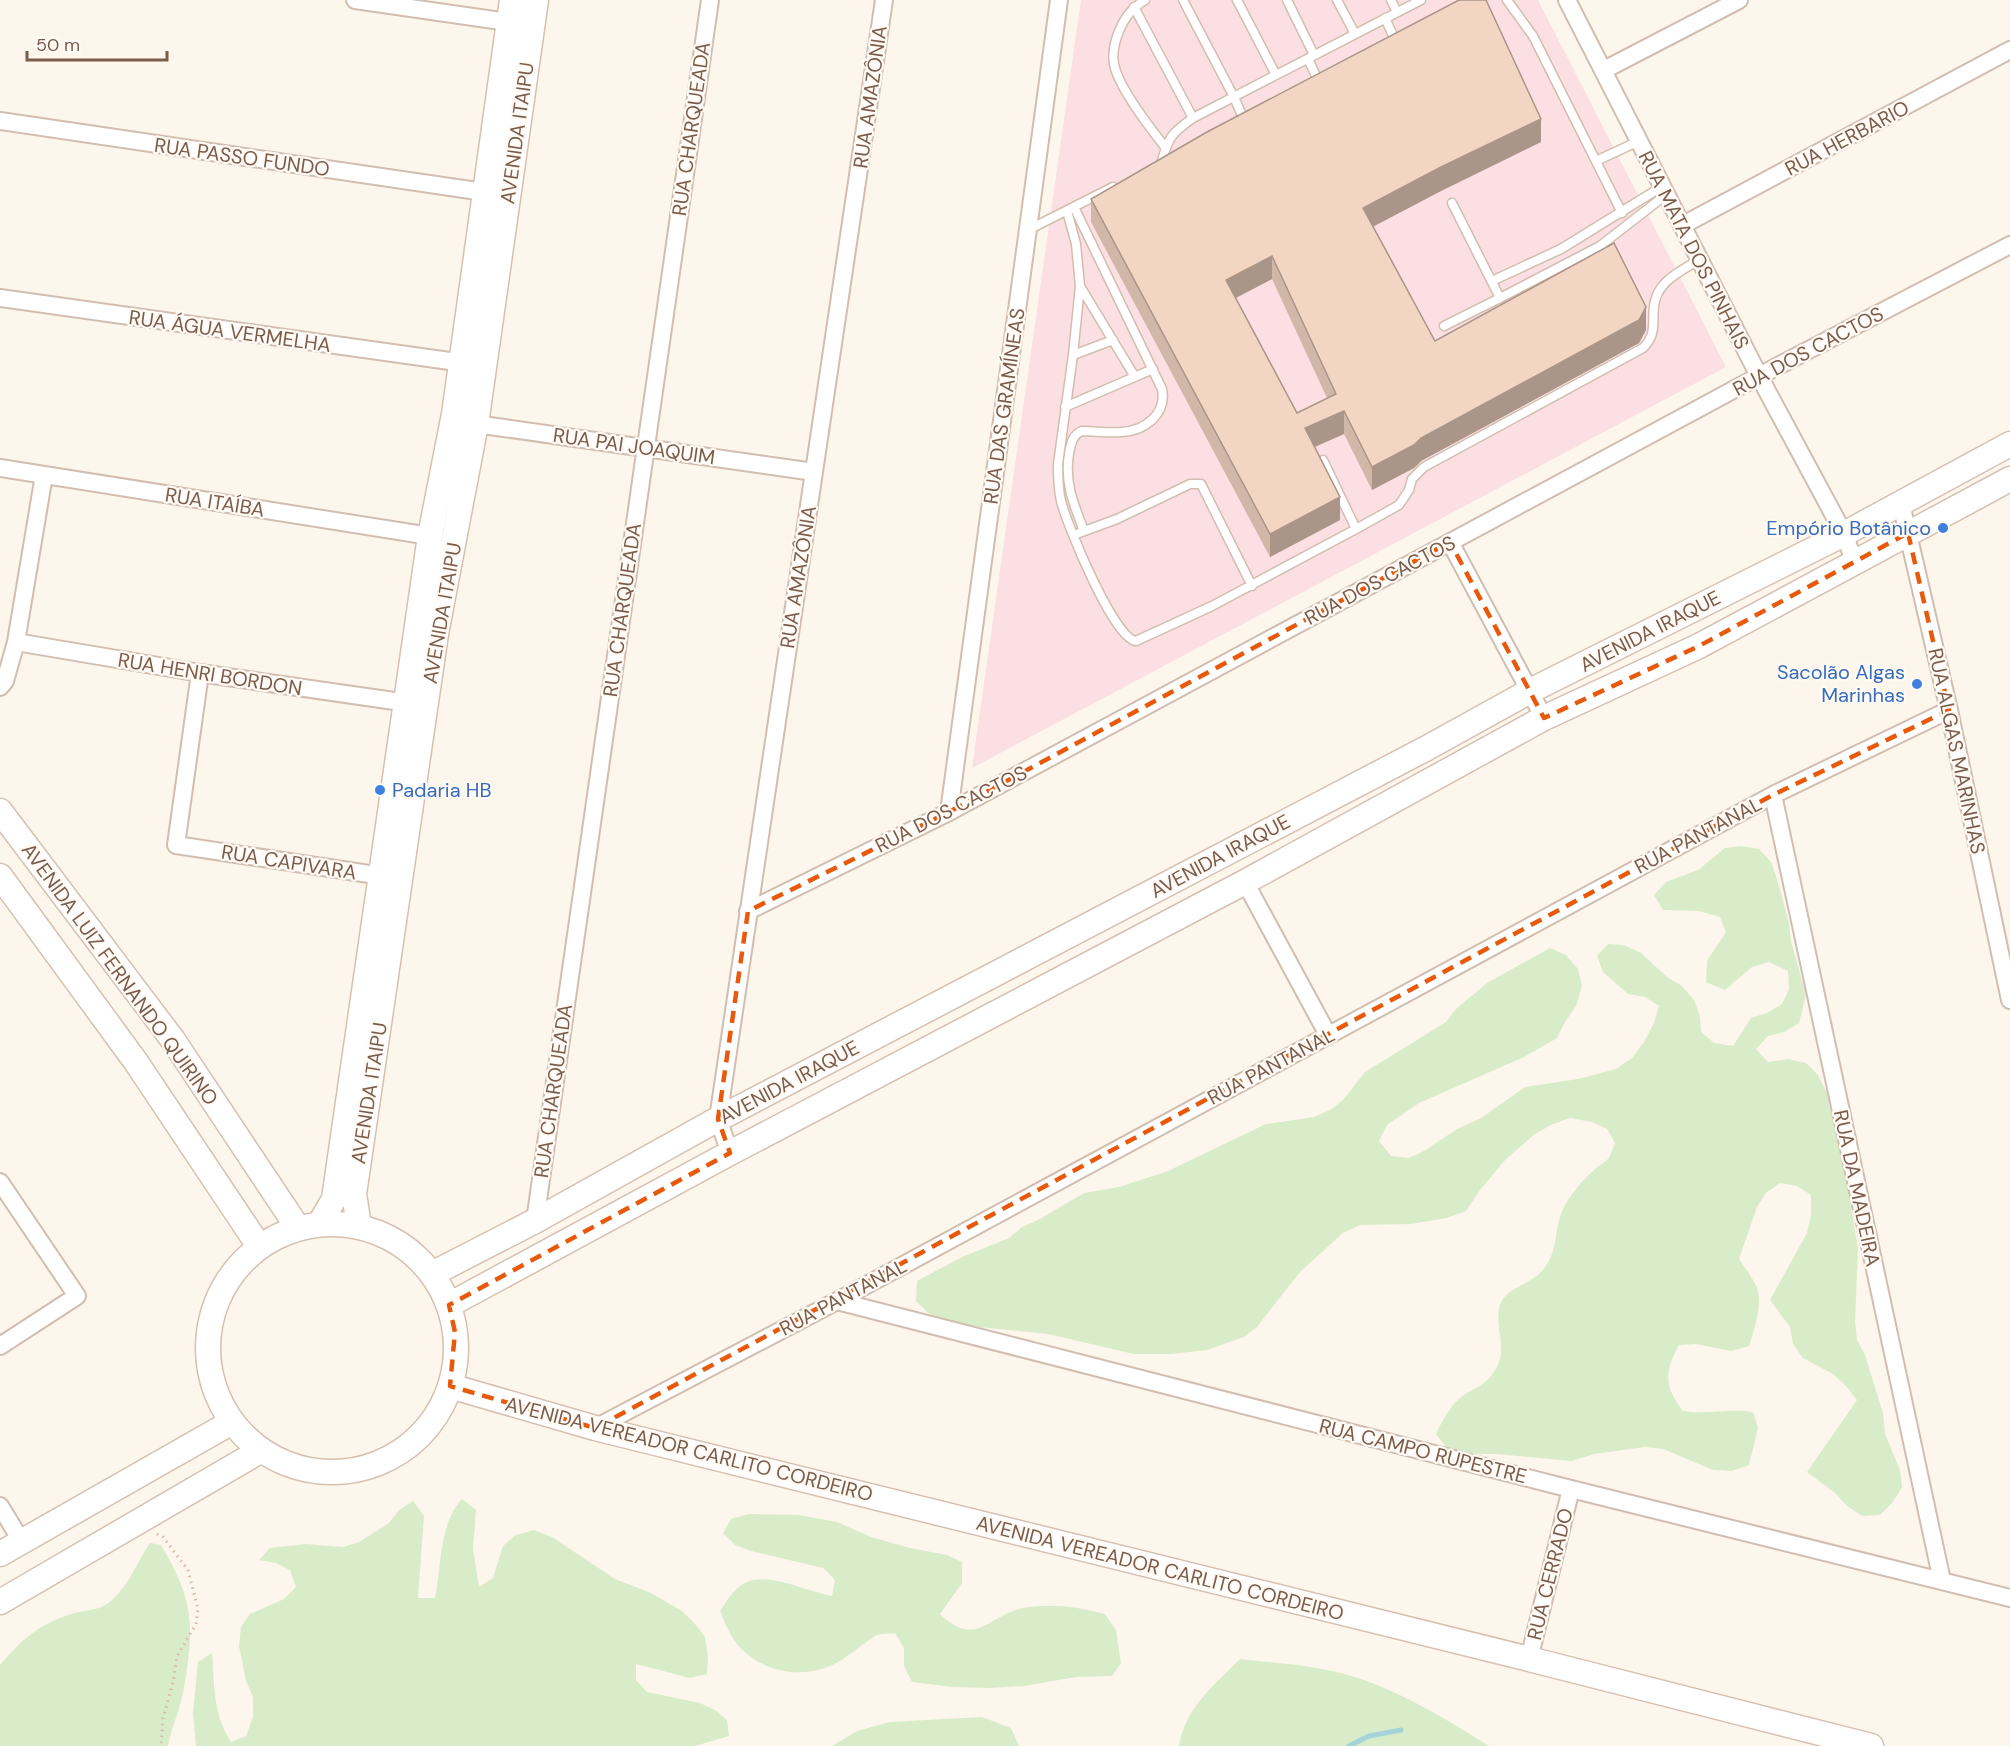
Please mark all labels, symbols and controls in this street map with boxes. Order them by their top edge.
scale bar [27,24,166,62]
street label: RUA AMAZÔNIA [847,24,893,170]
text: 50 m [36,33,80,57]
street label: RUA CHARQUEADA [666,40,716,218]
street label: AVENIDA ITAIPU [494,60,540,206]
street label: RUA HERBARIO [1780,94,1914,182]
street label: RUA PASSO FUNDO [153,132,331,182]
street label: RUA MATA DOS PINHAIS [1633,146,1755,354]
street label: RUA DOS CACTOS [1728,300,1888,402]
street label: RUA ÁGUA VERMELHA [127,304,333,358]
street label: RUA DAS GRAMÍNEAS [977,306,1031,506]
street label: RUA PAI JOAQUIM [551,422,717,470]
street label: RUA ITAÍBA [163,481,267,523]
street label: RUA AMAZÔNIA [774,504,822,650]
place label: Empório Botânico [1766,515,1931,541]
street label: RUA CHARQUEADA [597,521,647,699]
marker: Empório Botânico [1936,521,1950,535]
street label: RUA DOS CACTOS [1300,529,1460,631]
street label: AVENIDA ITAIPU [417,540,467,686]
street label: AVENIDA IRAQUE [1575,584,1725,678]
street label: RUA ALGAS MARINHAS [1922,646,1992,856]
street label: RUA HENRI BORDON [116,647,304,701]
place label: Sacolão Algas Marinhas [1777,659,1905,708]
marker: Sacolão Algas Marinhas [1910,677,1924,691]
street label: RUA DOS CACTOS [871,759,1031,859]
place label: Padaria HB [392,777,492,803]
marker: Padaria HB [373,783,387,797]
street label: RUA PANTANAL [1630,791,1766,879]
street label: AVENIDA IRAQUE [1146,808,1294,904]
street label: AVENIDA LUIZ FERNANDO QUIRINO [16,838,224,1110]
street label: RUA CAPIVARA [220,838,358,886]
street label: RUA CHARQUEADA [528,1002,578,1180]
street label: AVENIDA ITAIPU [345,1020,393,1166]
street label: RUA PANTANAL [1203,1022,1339,1110]
street label: AVENIDA IRAQUE [715,1034,863,1130]
street label: RUA DA MADEIRA [1828,1107,1886,1269]
street label: RUA PANTANAL [775,1253,911,1341]
street label: AVENIDA VEREADOR CARLITO CORDEIRO [502,1391,876,1507]
street label: RUA CAMPO RUPESTRE [1317,1413,1529,1489]
street label: RUA CERRADO [1521,1505,1579,1643]
street label: AVENIDA VEREADOR CARLITO CORDEIRO [973,1510,1347,1626]

